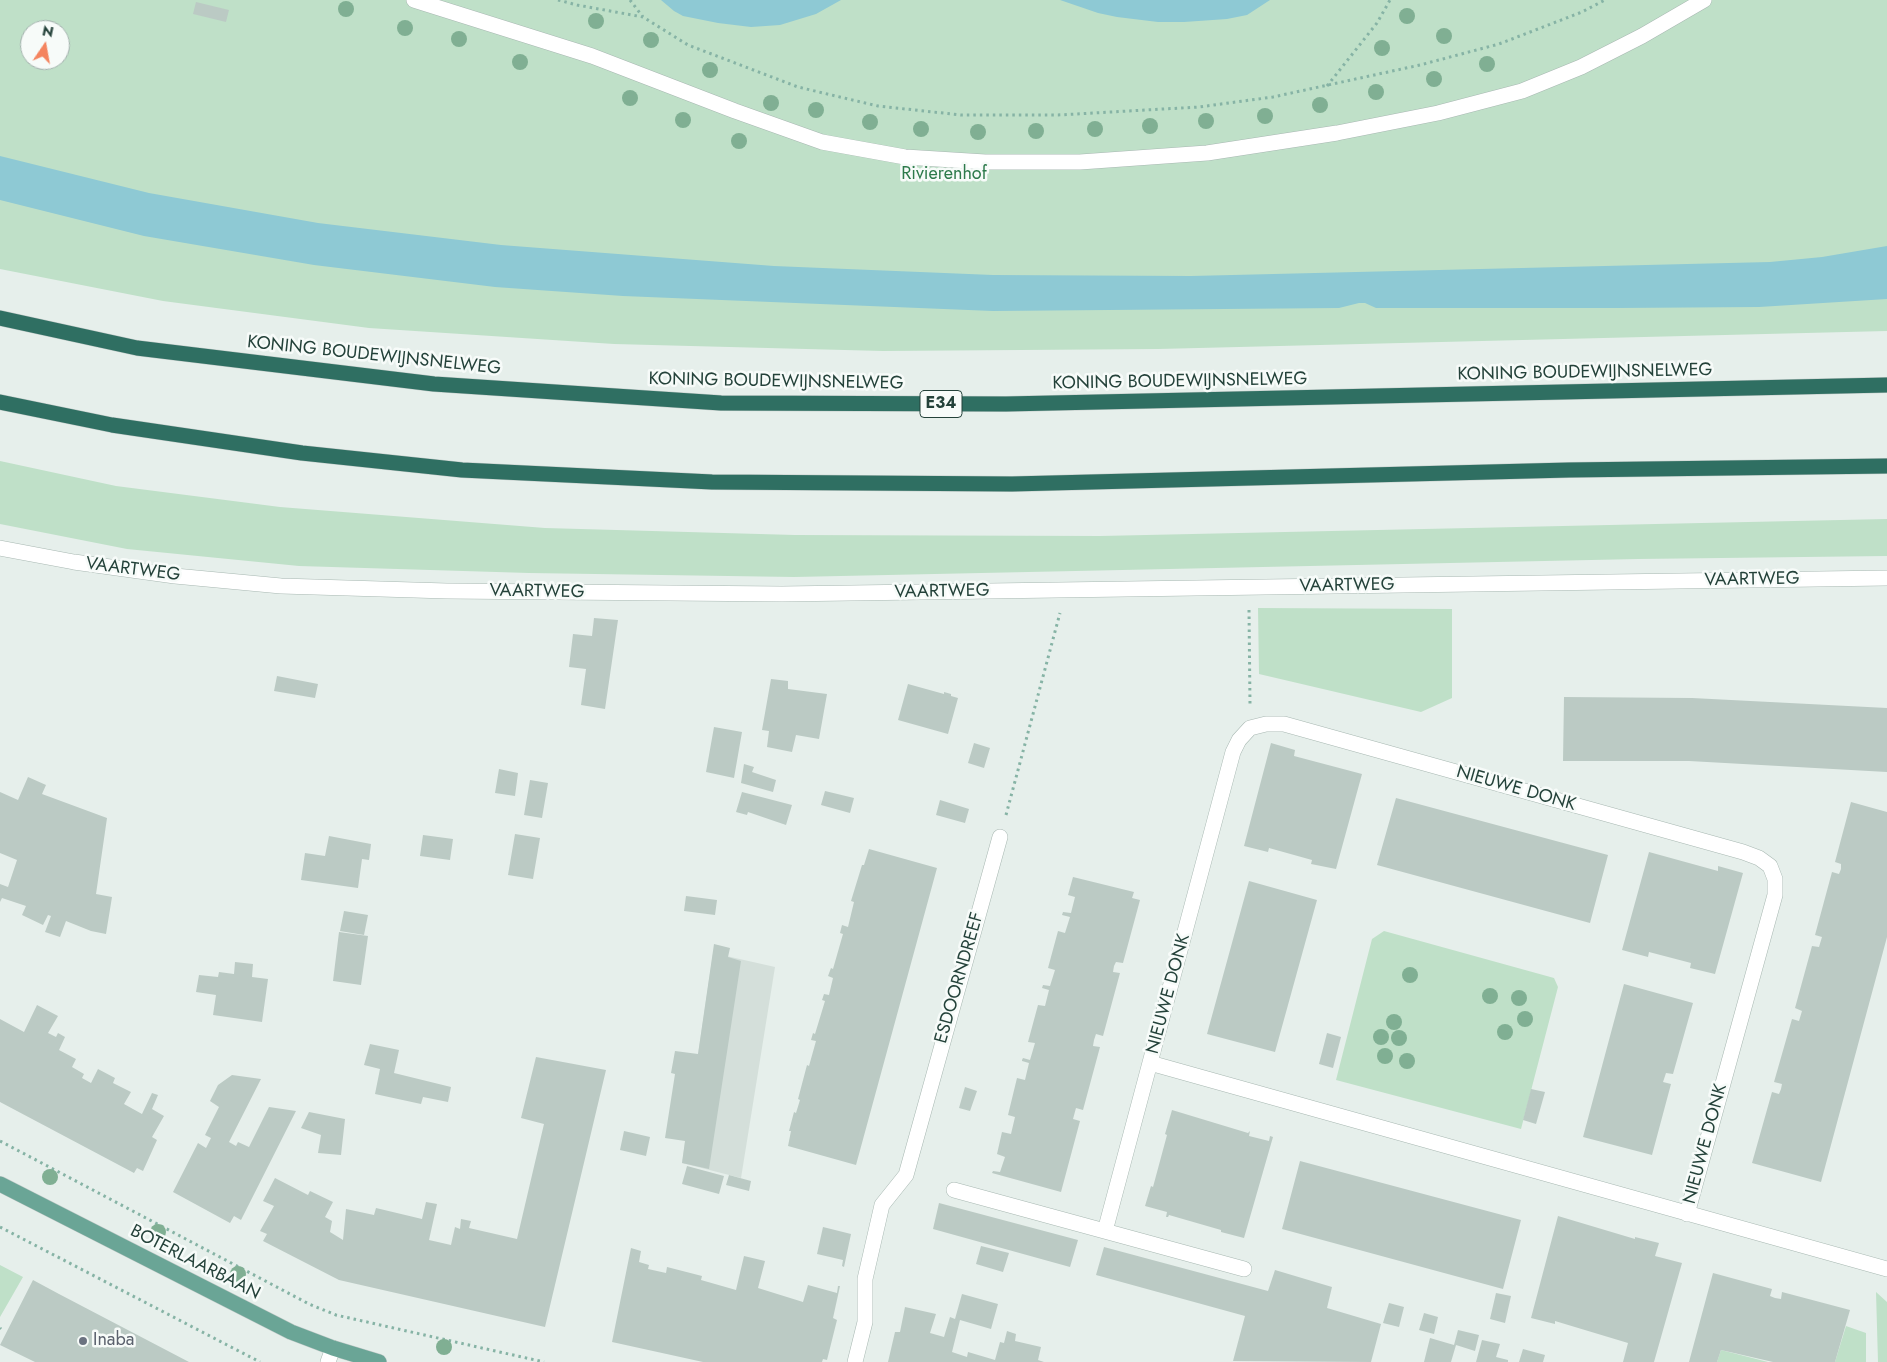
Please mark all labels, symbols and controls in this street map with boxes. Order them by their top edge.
north arrow [20,20,70,70]
text: N [40,20,55,42]
park label: Rivierenhof [901,164,987,186]
street label: KONING BOUDEWIJNSNELWEG [246,332,502,380]
street label: KONING BOUDEWIJNSNELWEG [1457,360,1713,386]
street label: KONING BOUDEWIJNSNELWEG [648,369,904,395]
street label: KONING BOUDEWIJNSNELWEG [1052,369,1308,395]
road number: E34 [920,390,962,418]
street label: VAARTWEG [85,553,181,587]
street label: VAARTWEG [1704,568,1800,592]
street label: VAARTWEG [1299,574,1395,598]
street label: VAARTWEG [489,580,585,604]
street label: VAARTWEG [894,580,990,604]
street label: NIEUWE DONK [1454,762,1578,816]
street label: ESDOORNDREEF [931,910,989,1046]
street label: NIEUWE DONK [1143,932,1195,1056]
street label: NIEUWE DONK [1680,1082,1732,1206]
street label: BOTERLAARBAAN [126,1221,264,1305]
place label: Inaba [93,1330,134,1352]
marker: Inaba [77,1335,89,1347]

